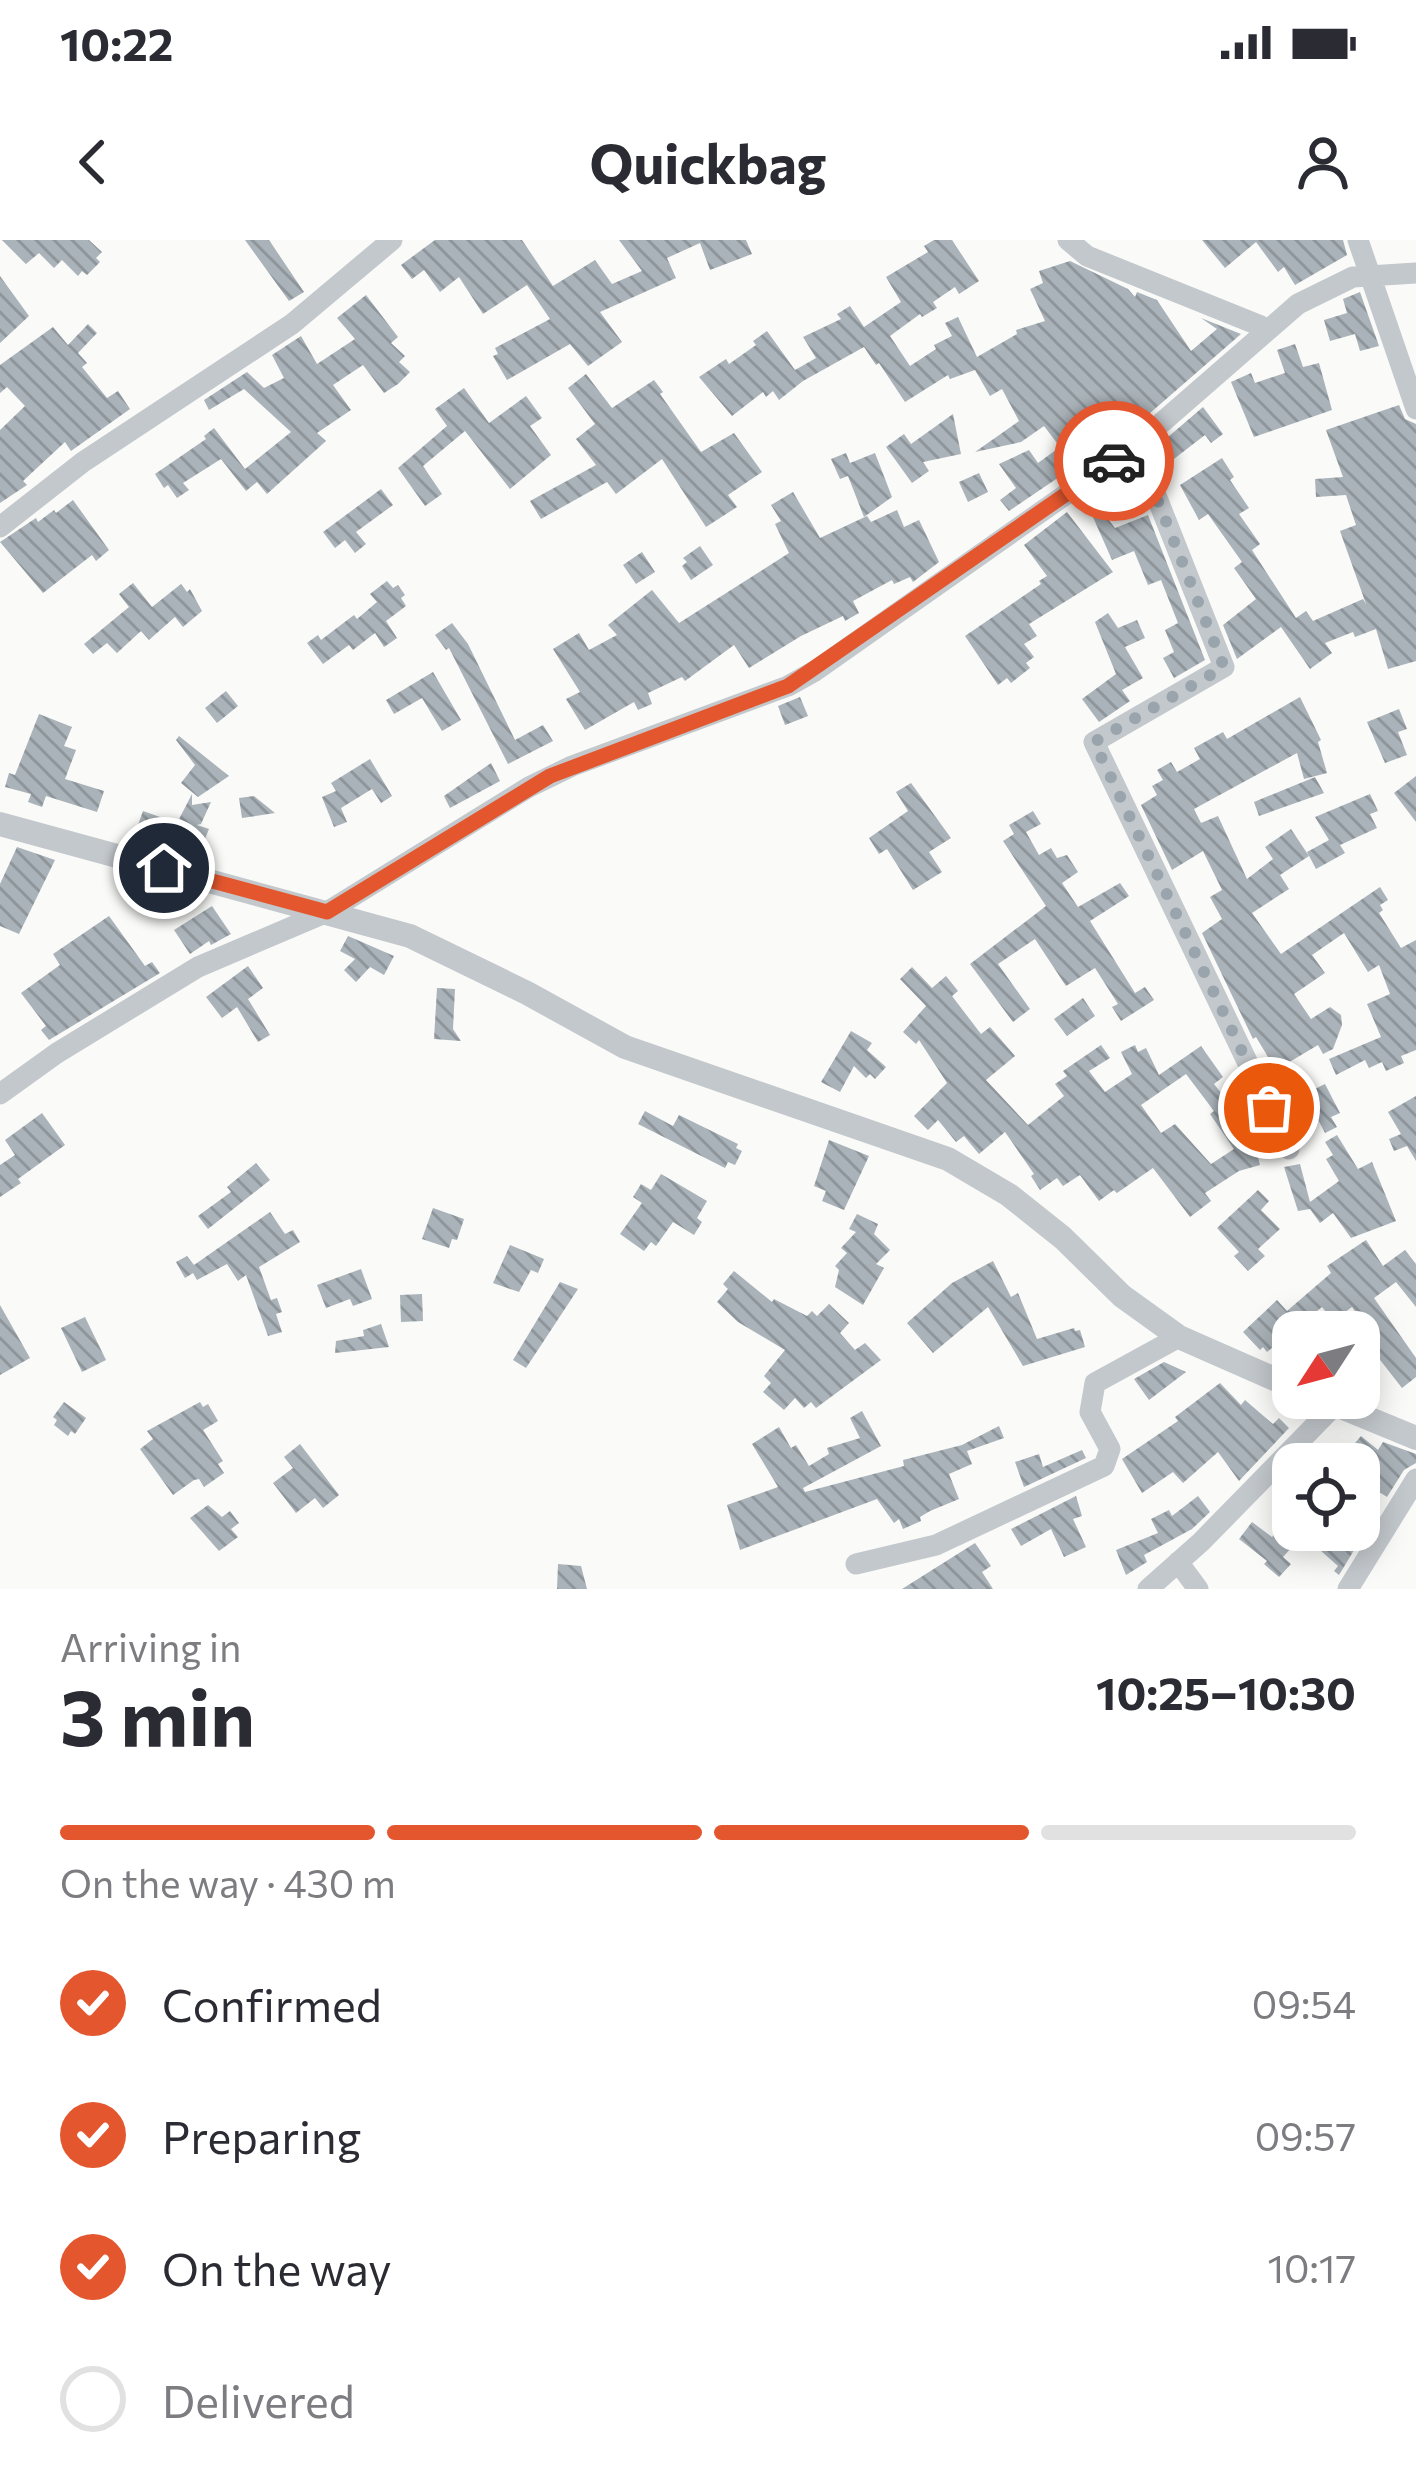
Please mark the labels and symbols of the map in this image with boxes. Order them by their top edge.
courier [1054,401,1174,521]
pin [113,817,215,919]
pin [1218,1057,1320,1159]
north arrow [1272,1311,1380,1419]

